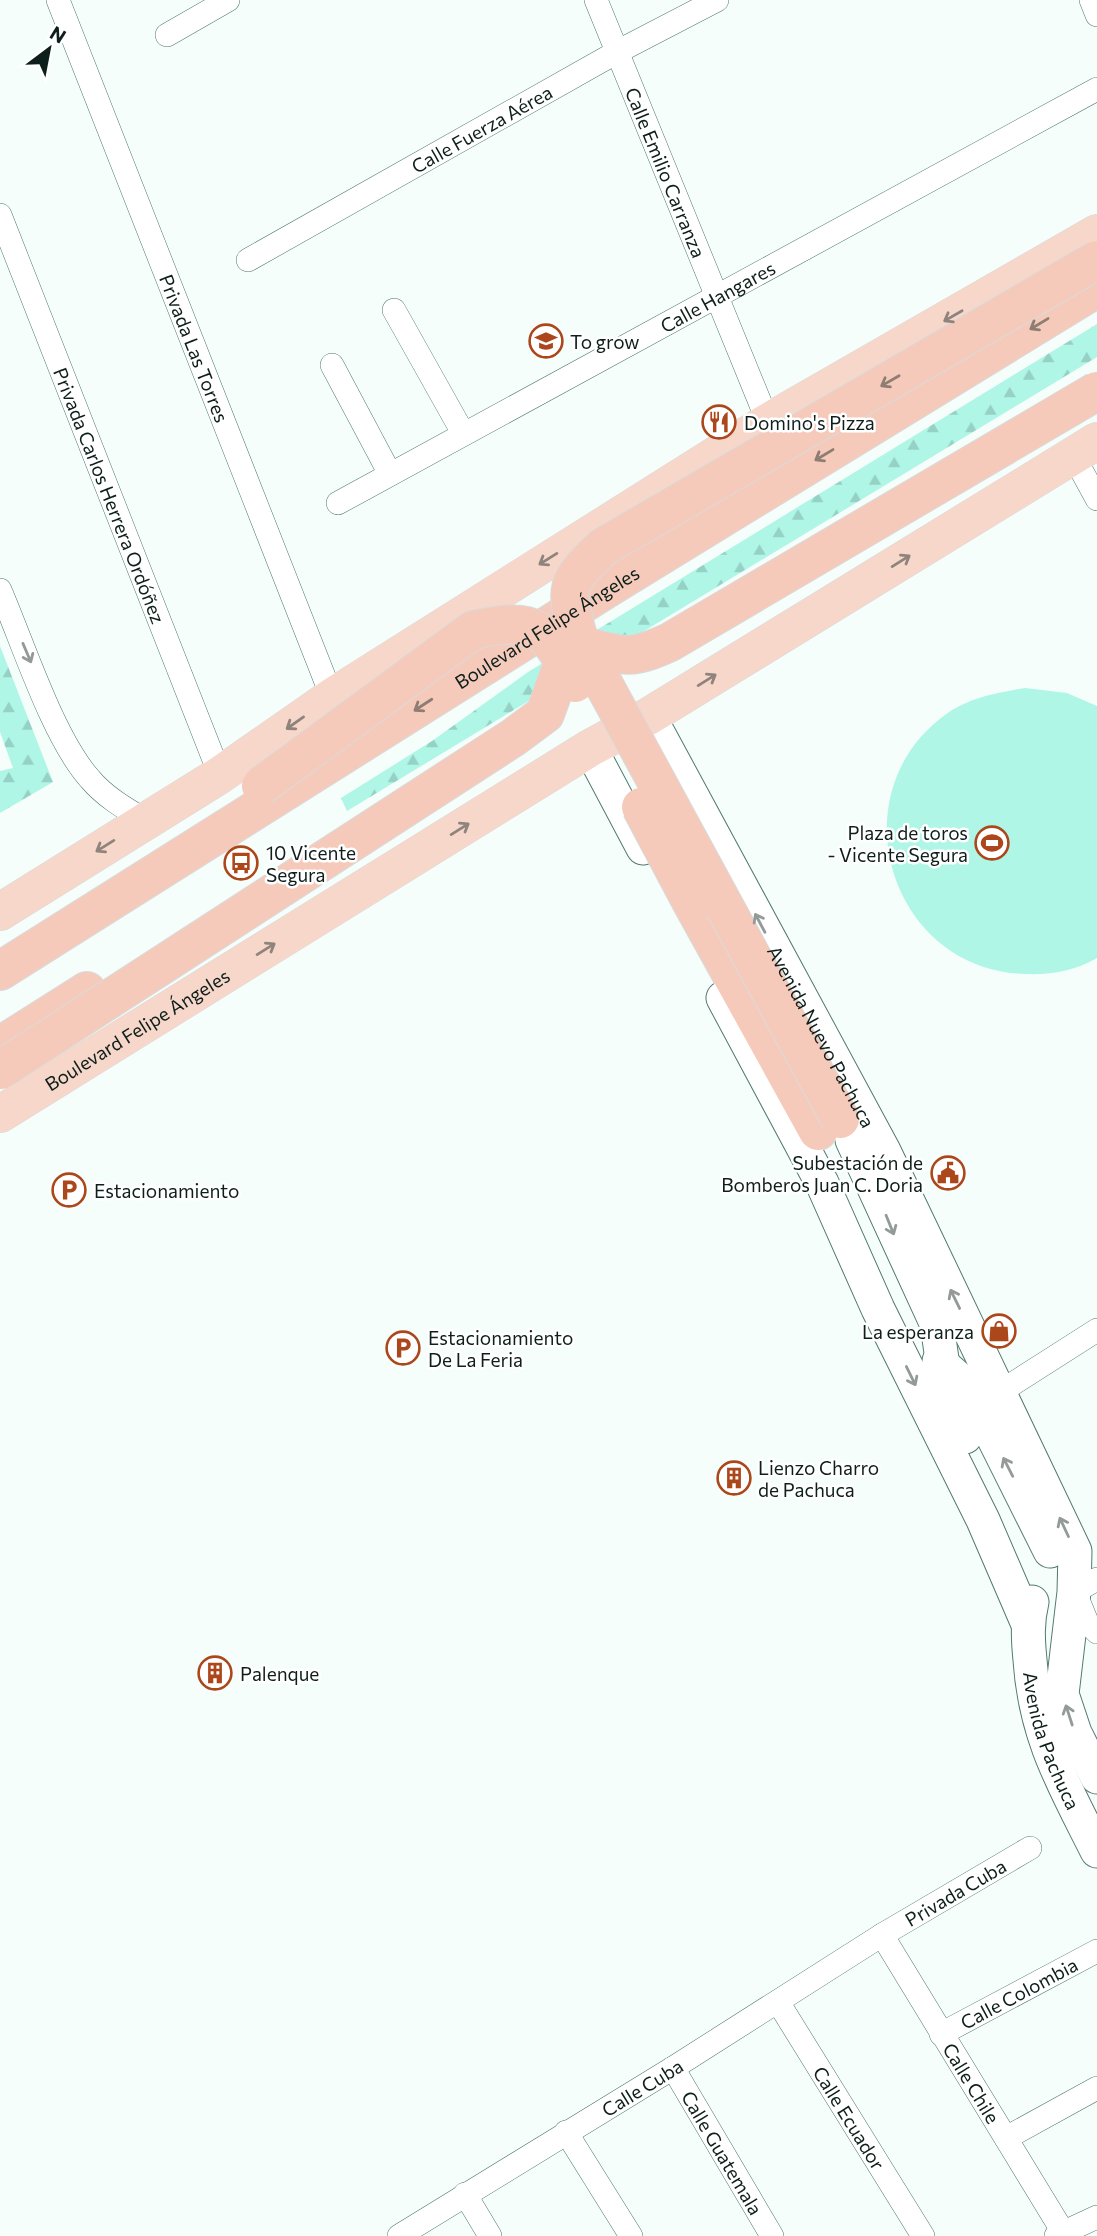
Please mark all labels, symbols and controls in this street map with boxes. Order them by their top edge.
north arrow [14,14,84,84]
text: N [46,21,70,48]
street label: Calle Fuerza Aérea [407,80,556,177]
street label: Calle Emilio Carranza [621,84,711,261]
street label: Calle Hangares [656,256,779,337]
street label: Privada Las Torres [155,271,234,425]
one-way arrow [943,310,964,323]
one-way arrow [1029,317,1049,331]
school or university icon: To grow [527,322,565,360]
place label: To grow [570,330,640,353]
street label: Privada Carlos Herrera Ordóñez [49,364,171,626]
one-way arrow [880,374,900,388]
restaurant icon: Domino's Pizza [700,403,738,441]
place label: Domino's Pizza [744,411,875,434]
one-way arrow [814,449,834,463]
one-way arrow [539,552,558,567]
one-way arrow [890,554,910,568]
street label: Boulevard Felipe Ángeles [450,560,643,693]
one-way arrow [21,642,34,663]
one-way arrow [696,673,716,687]
one-way arrow [414,698,433,713]
one-way arrow [286,716,305,730]
place label: Plaza de toros - Vicente Segura [827,821,968,866]
one-way arrow [449,822,469,836]
sports icon: Plaza de toros - Vicente Segura [973,824,1011,862]
one-way arrow [95,840,115,854]
place label: 10 Vicente Segura [266,841,356,886]
bus stop icon: 10 Vicente Segura [222,844,260,882]
one-way arrow [753,914,767,934]
one-way arrow [256,941,276,955]
street label: Avenida Nuevo Pachuca [764,941,880,1131]
street label: Boulevard Felipe Ángeles [40,963,233,1095]
place label: Subestación de Bomberos Juan C. Doria [721,1151,923,1196]
public building icon: Subestación de Bomberos Juan C. Doria [929,1154,967,1192]
parking icon: Estacionamiento [50,1171,88,1209]
place label: Estacionamiento [94,1179,239,1202]
one-way arrow [884,1214,897,1236]
one-way arrow [948,1289,962,1310]
shop icon: La esperanza [980,1312,1018,1350]
place label: La esperanza [862,1320,974,1343]
place label: Estacionamiento De La Feria [428,1326,573,1371]
parking icon: Estacionamiento De La Feria [384,1329,422,1367]
one-way arrow [905,1365,919,1386]
place label: Lienzo Charro de Pachuca [758,1456,879,1501]
one-way arrow [1001,1457,1015,1478]
building icon: Lienzo Charro de Pachuca [715,1459,753,1497]
one-way arrow [1056,1517,1070,1538]
building icon: Palenque [196,1654,234,1692]
place label: Palenque [240,1662,319,1685]
street label: Avenida Pachuca [1019,1670,1085,1813]
one-way arrow [1062,1704,1074,1726]
street label: Privada Cuba [900,1853,1010,1931]
street label: Calle Colombia [956,1952,1081,2033]
street label: Calle Chile [939,2038,1005,2127]
street label: Calle Cuba [597,2053,687,2121]
street label: Calle Ecuador [809,2062,891,2174]
street label: Calle Guatemala [677,2086,768,2218]

